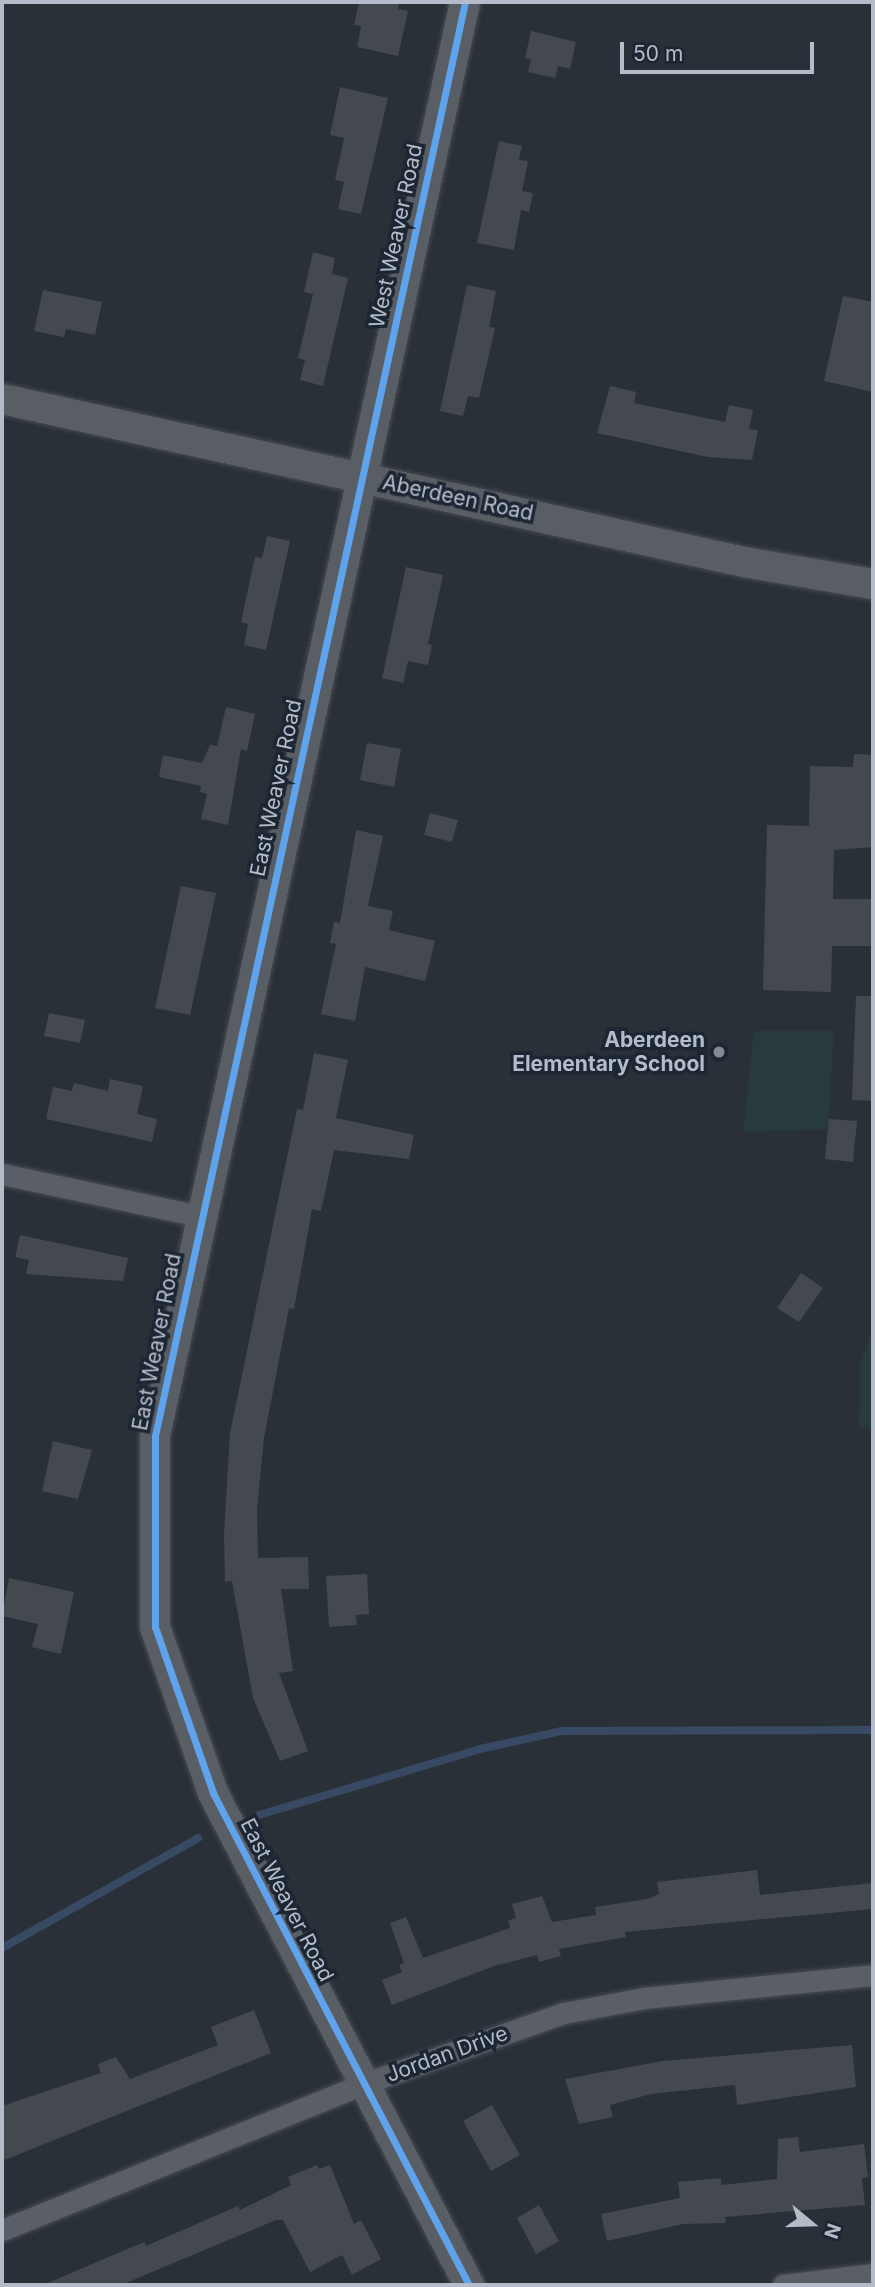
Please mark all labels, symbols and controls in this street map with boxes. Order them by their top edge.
scale bar [623,28,817,72]
text: 50 m [633,41,683,66]
street label: West Weaver Road [364,142,428,330]
street label: Aberdeen Road [380,470,536,526]
street label: East Weaver Road [245,697,307,879]
place label: Aberdeen Elementary School [512,1027,705,1077]
marker: Aberdeen Elementary School [711,1044,727,1060]
street label: East Weaver Road [127,1251,187,1433]
street label: East Weaver Road [235,1814,339,1986]
street label: Jordan Drive [383,2020,511,2088]
north arrow [777,2189,847,2259]
text: N [819,2220,846,2242]

